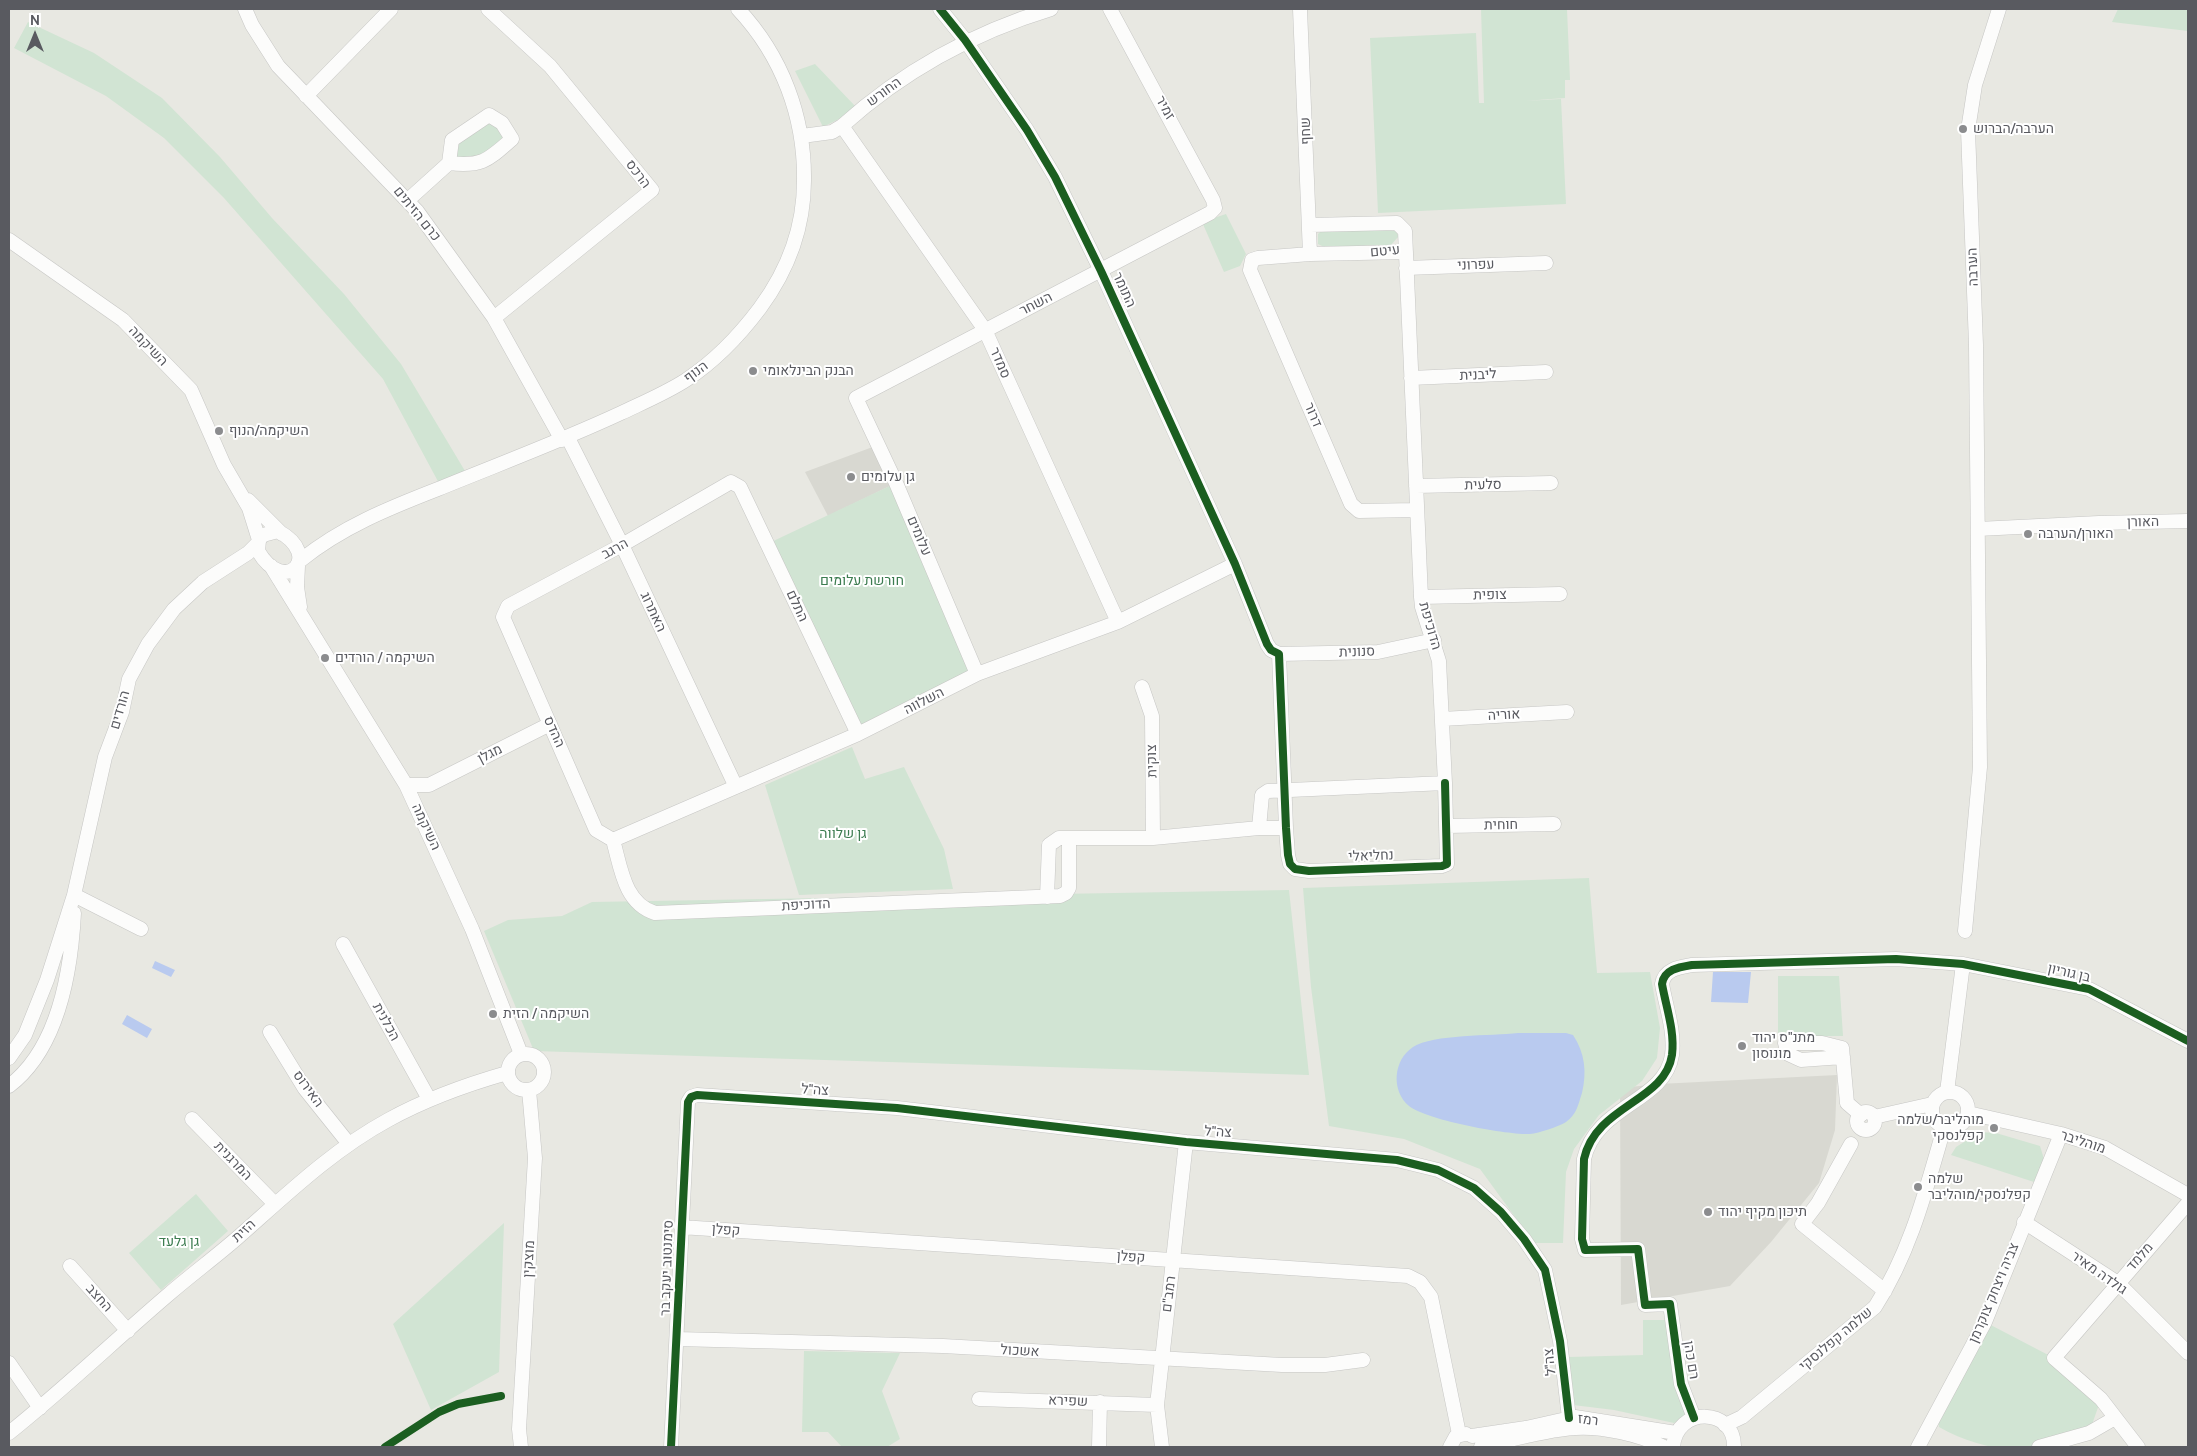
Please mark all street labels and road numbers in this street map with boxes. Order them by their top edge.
street label: החורש [863,74,905,110]
street label: זמיר [1152,93,1178,123]
street label: שחף [1297,117,1315,145]
street label: הרכס [622,156,654,192]
street label: כרם הזיתים [390,183,444,245]
street label: עיטם [1369,241,1401,261]
street label: הערבה [1964,247,1982,287]
street label: עפרוני [1457,256,1495,274]
street label: התומר [1109,270,1139,310]
street label: השחר [1017,289,1055,319]
street label: השיקמה [125,322,171,370]
street label: סמדר [986,345,1014,381]
street label: הנוף [681,358,711,386]
street label: ליבנית [1459,366,1497,384]
street label: דרור [1300,400,1326,430]
street label: סלעית [1464,476,1502,494]
street label: האורן [2127,513,2159,531]
street label: עלומים [903,514,935,558]
street label: הרגב [599,535,631,563]
street label: צופית [1473,586,1507,604]
street label: התלם [782,587,812,625]
street label: האתרוג [636,589,670,635]
street label: הדוכיפת [1415,600,1445,652]
street label: סנונית [1339,643,1375,661]
street label: השלווה [901,684,947,718]
street label: הורדים [106,689,134,731]
street label: אוריה [1487,706,1521,724]
street label: ההדס [540,714,568,750]
street label: מגלן [475,741,505,767]
street label: צוקית [1143,744,1161,778]
street label: השיקמה [408,801,444,853]
street label: חוחית [1484,816,1518,834]
street label: נחליאלי [1348,847,1394,865]
street label: הדוכיפת [781,895,831,915]
street label: בן גוריון [2046,960,2092,986]
street label: הכלנית [369,1000,403,1044]
street label: האירוס [289,1067,327,1111]
street label: צה"ל [801,1081,829,1099]
street label: צה"ל [1204,1123,1232,1141]
street label: מוהליבר [2058,1127,2108,1157]
street label: המרגנית [210,1138,256,1184]
street label: הזית [229,1216,259,1246]
street label: סימנטוב יעקב בר [657,1220,677,1316]
street label: קפלן [711,1221,741,1239]
street label: מלמד [2123,1239,2157,1275]
street label: מוצקין [520,1240,538,1278]
street label: צביה ויצחק צוקרמן [1965,1240,2023,1346]
street label: קפלן [1116,1248,1146,1266]
street label: גולדה מאיר [2068,1248,2130,1298]
street label: רמב"ם [1158,1275,1180,1313]
street label: החצב [82,1281,116,1315]
street label: שלמה קפלנסקי [1796,1304,1876,1374]
street label: רם כהן [1680,1340,1702,1380]
street label: אשכול [1000,1342,1040,1360]
street label: צה"ל [1540,1347,1560,1377]
street label: שפירא [1048,1392,1088,1410]
street label: רמז [1577,1410,1599,1430]

